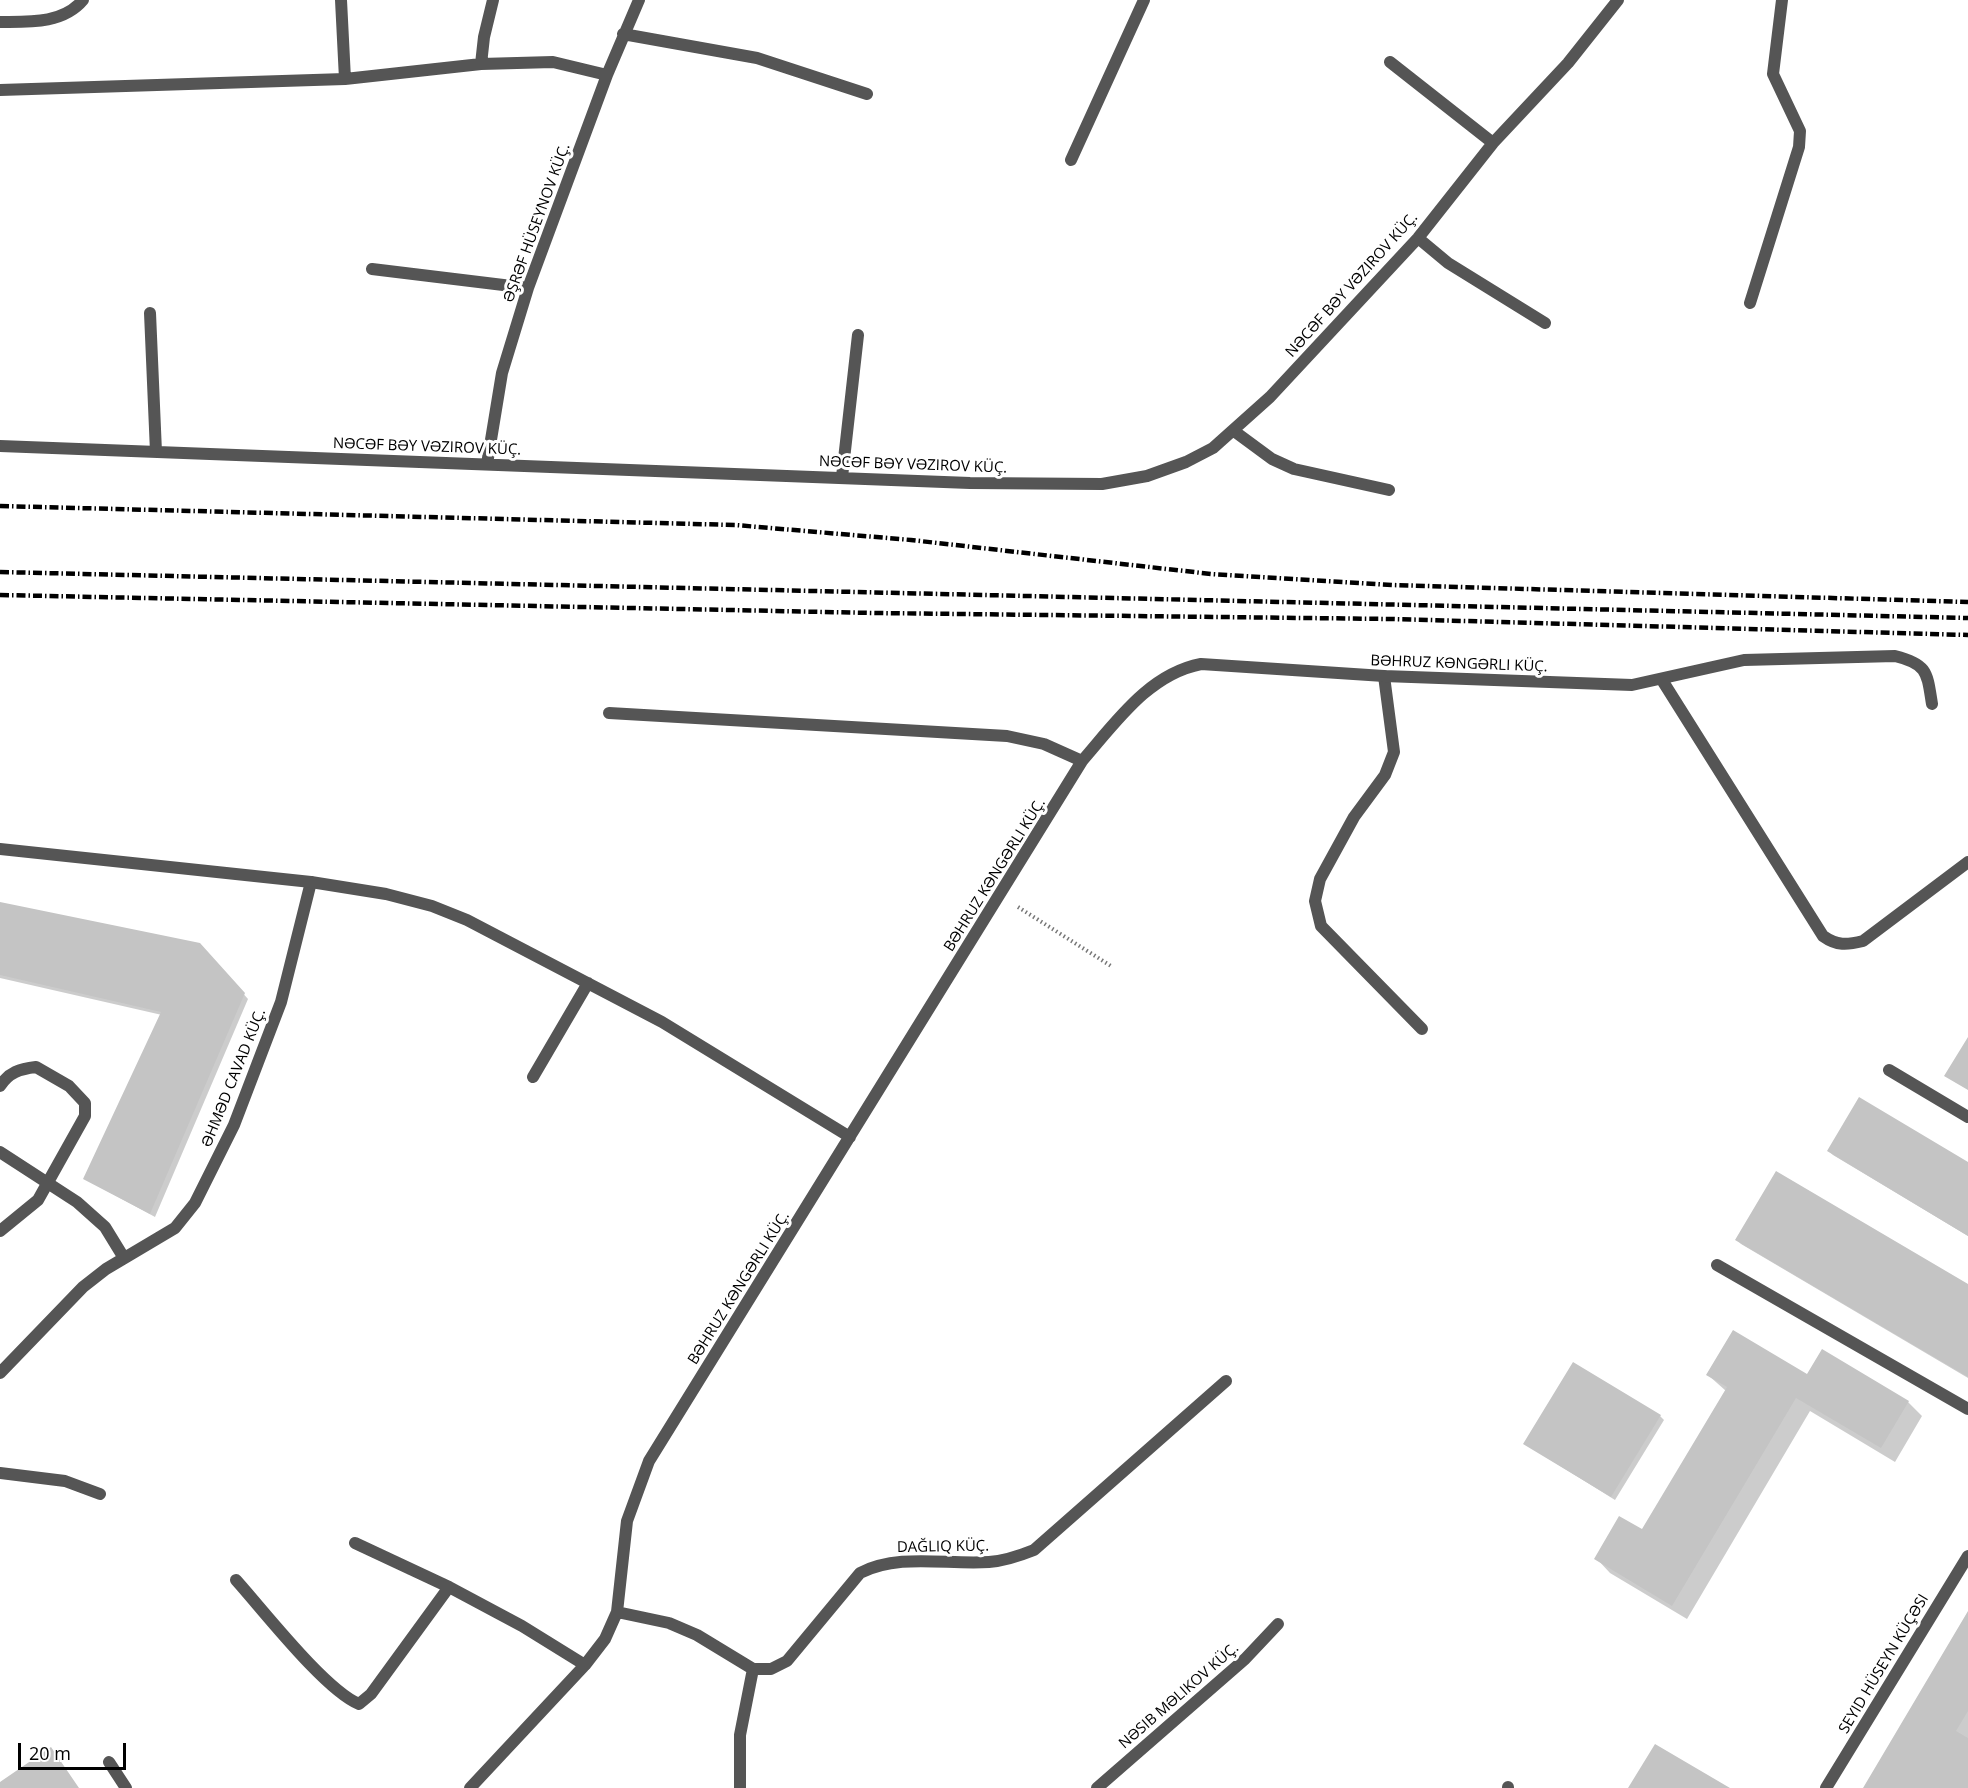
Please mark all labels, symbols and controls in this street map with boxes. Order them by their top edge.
street label: ƏŞRƏF HÜSEYNOV KÜÇ. [500,141,574,305]
street label: NƏCƏF BƏY VƏZIROV KÜÇ. [1282,209,1422,361]
street label: NƏCƏF BƏY VƏZIROV KÜÇ. [332,435,522,459]
street label: NƏCƏF BƏY VƏZIROV KÜÇ. [818,453,1008,477]
street label: BƏHRUZ KƏNGƏRLI KÜÇ. [1370,652,1548,676]
street label: BƏHRUZ KƏNGƏRLI KÜÇ. [940,795,1050,955]
street label: ƏHMƏD CAVAD KÜÇ. [198,1006,270,1150]
street label: BƏHRUZ KƏNGƏRLI KÜÇ. [684,1208,794,1368]
street label: DAĞLIQ KÜÇ. [897,1537,989,1557]
street label: SEYID HÜSEYN KÜÇƏSI [1835,1591,1933,1737]
street label: NƏSIB MƏLIKOV KÜÇ. [1116,1639,1242,1753]
scale bar [21,1731,129,1769]
text: 20 m [29,1741,71,1765]

